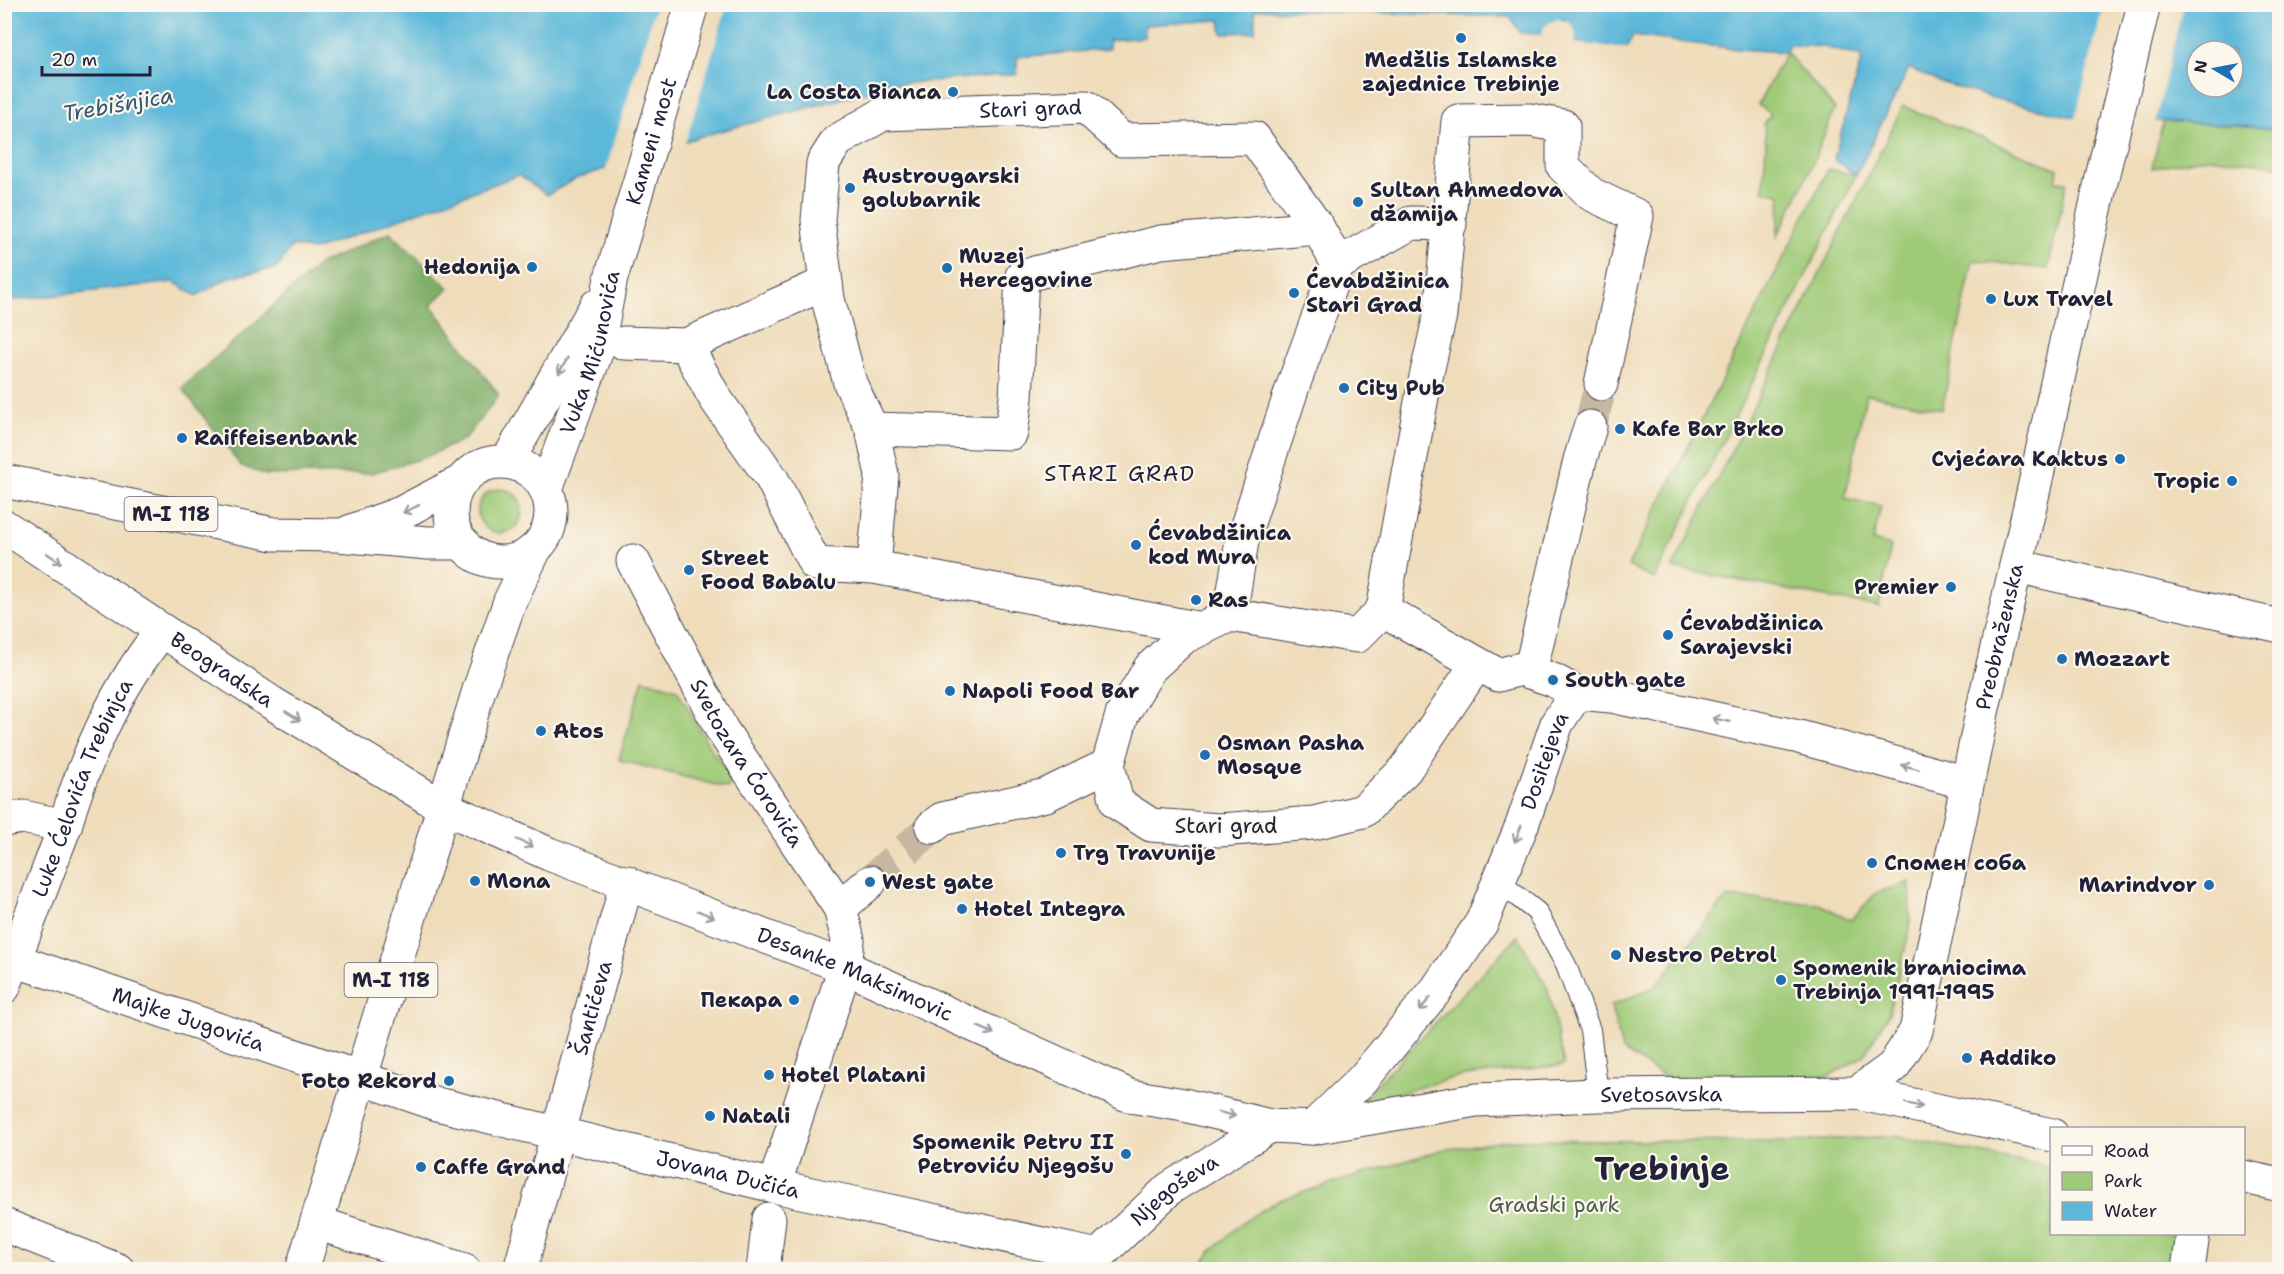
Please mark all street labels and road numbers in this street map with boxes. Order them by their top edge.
street label: Kameni most [619,74,683,208]
street label: Stari grad [979,93,1082,125]
street label: Vuka Mićunovića [553,267,627,438]
road number: M-I 118 [124,497,218,531]
street label: Preobraženska [1969,561,2030,713]
street label: Beogradska [165,626,279,714]
street label: Luke Ćelovića Trebinjca [25,673,139,901]
street label: Svetozara Ćorovića [684,674,810,853]
street label: Dositejeva [1514,705,1575,814]
street label: Stari grad [1175,812,1277,840]
street label: Desanke Maksimovic [753,921,957,1028]
street label: Šantićeva [565,957,619,1058]
road number: M-I 118 [344,963,438,997]
street label: Majke Jugovića [109,980,268,1058]
street label: Svetosavska [1600,1080,1722,1109]
street label: Jovana Dučića [653,1144,802,1205]
street label: Njegoševa [1124,1147,1224,1232]

